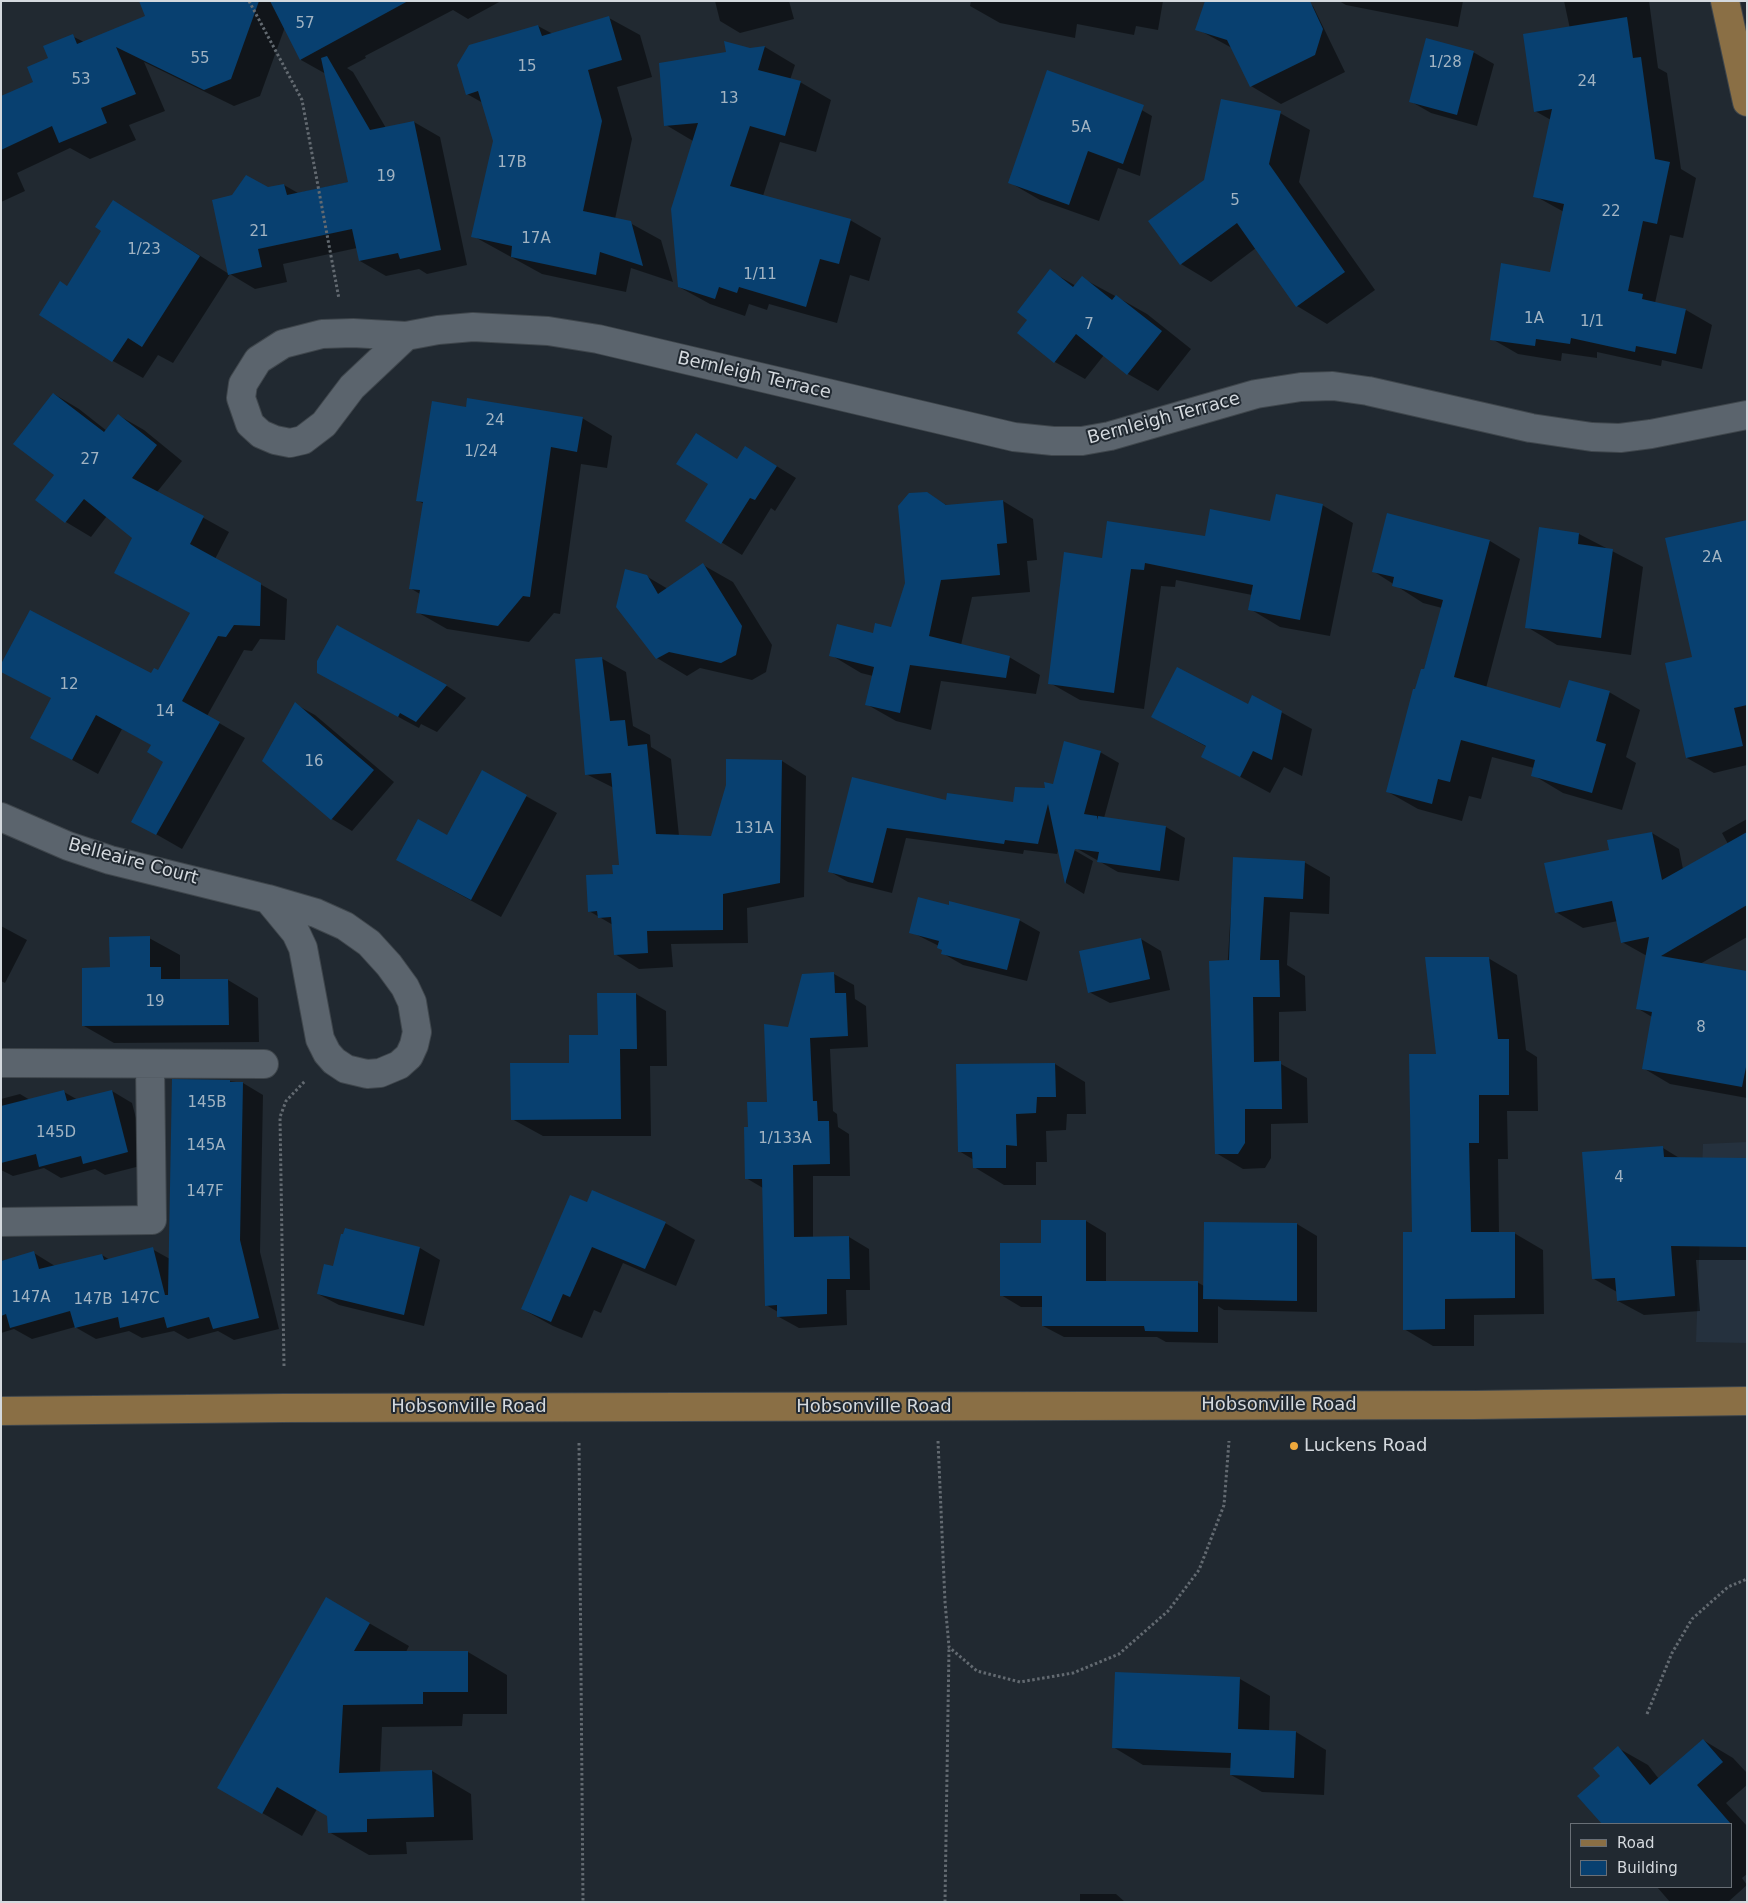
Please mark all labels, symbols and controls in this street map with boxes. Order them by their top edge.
house number: 57 [295,15,315,33]
house number: 55 [190,50,210,68]
house number: 1/28 [1428,54,1462,72]
house number: 15 [517,58,537,76]
house number: 53 [71,71,91,89]
house number: 24 [1577,73,1597,91]
house number: 13 [719,90,739,108]
house number: 5A [1071,119,1091,137]
house number: 17B [497,154,527,172]
house number: 19 [376,168,396,186]
house number: 5 [1230,192,1240,210]
house number: 22 [1601,203,1621,221]
house number: 21 [249,223,269,241]
house number: 17A [521,230,551,248]
house number: 1/23 [127,241,161,259]
house number: 1/11 [743,266,777,284]
house number: 1A [1524,310,1544,328]
house number: 1/1 [1580,313,1604,331]
house number: 7 [1084,316,1094,334]
street label: Bernleigh Terrace [675,348,833,404]
street label: Bernleigh Terrace [1085,388,1243,450]
house number: 24 [485,412,505,430]
house number: 1/24 [464,443,498,461]
house number: 27 [80,451,100,469]
house number: 2A [1702,549,1722,567]
house number: 12 [59,676,79,694]
house number: 14 [155,703,175,721]
house number: 16 [304,753,324,771]
house number: 131A [735,820,773,838]
street label: Belleaire Court [66,834,200,890]
house number: 19 [145,993,165,1011]
house number: 8 [1696,1019,1706,1037]
house number: 145B [188,1094,226,1112]
house number: 145D [36,1124,76,1142]
house number: 1/133A [758,1130,812,1148]
house number: 145A [187,1137,225,1155]
house number: 4 [1614,1169,1624,1187]
house number: 147F [186,1183,224,1201]
house number: 147A [12,1289,50,1307]
house number: 147C [120,1290,160,1308]
house number: 147B [74,1291,112,1309]
street label: Hobsonville Road [1201,1394,1357,1416]
street label: Hobsonville Road [391,1396,547,1418]
street label: Hobsonville Road [796,1396,952,1418]
place label: Luckens Road [1304,1435,1428,1457]
marker: Luckens Road [1288,1440,1300,1452]
legend [1570,1823,1733,1888]
text: Road [1617,1834,1655,1852]
text: Building [1617,1859,1678,1877]

